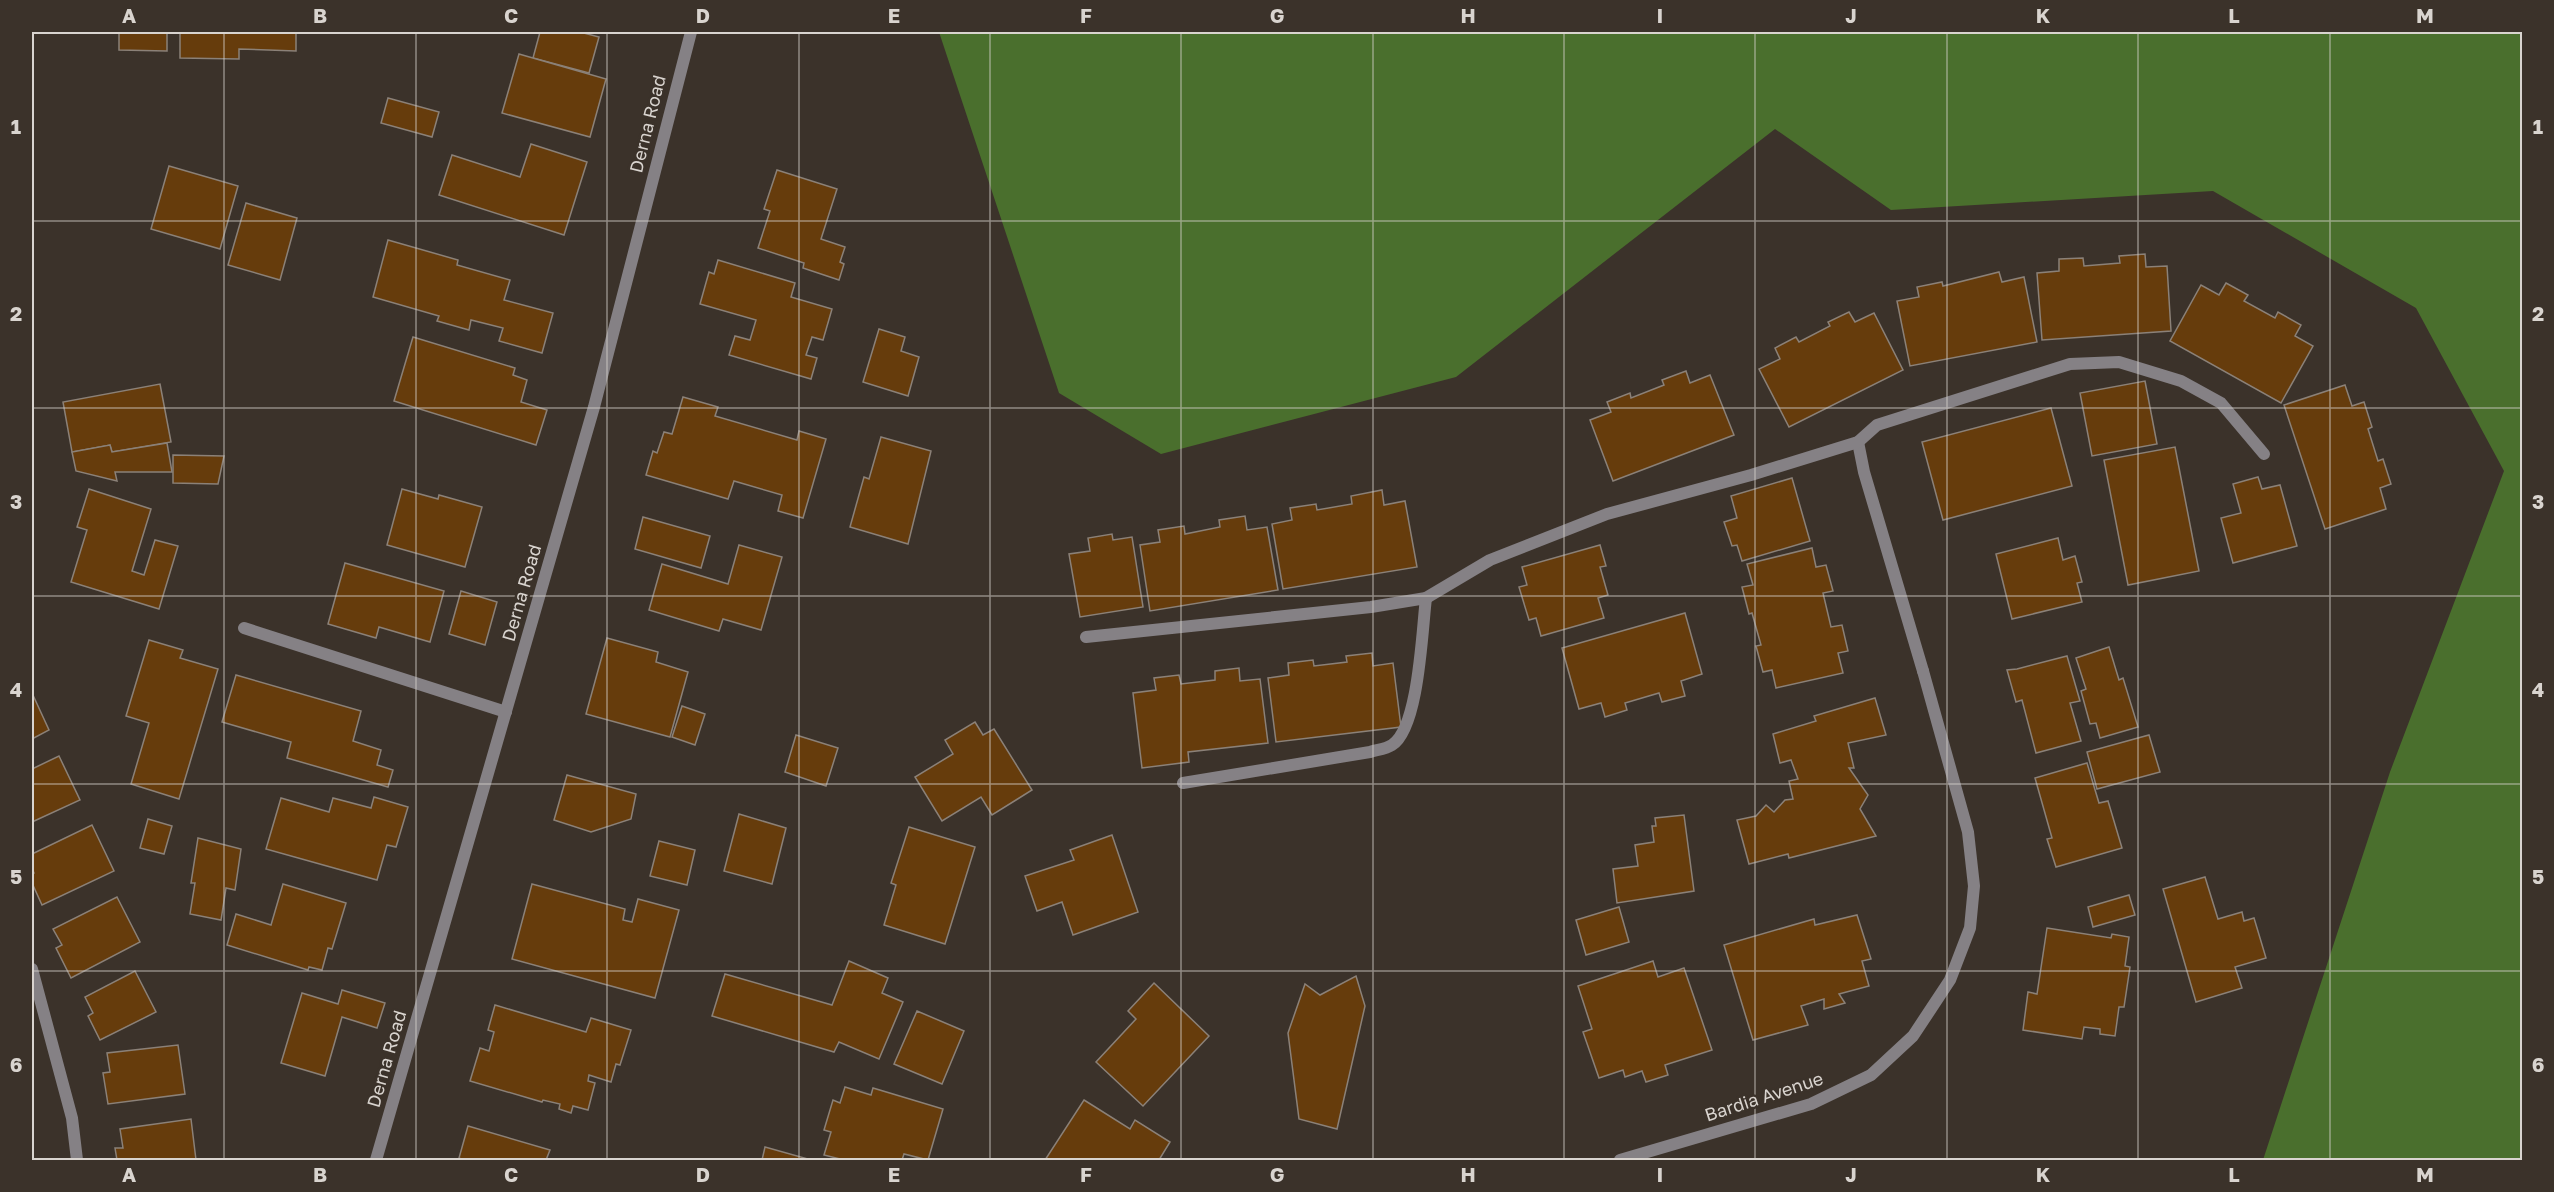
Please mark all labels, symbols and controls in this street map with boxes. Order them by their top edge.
text: A [122,3,136,27]
text: B [313,3,327,27]
text: C [504,3,518,27]
text: D [696,3,710,27]
text: E [888,3,900,27]
text: F [1080,3,1092,27]
text: G [1270,3,1284,27]
text: H [1460,3,1476,27]
text: I [1657,3,1663,27]
text: J [1845,3,1857,27]
text: K [2036,3,2051,27]
text: L [2228,3,2240,27]
text: M [2416,3,2434,27]
street label: Derna Road [624,73,670,175]
text: 1 [11,114,21,138]
text: 1 [2533,114,2543,138]
text: 2 [10,301,22,325]
text: 2 [2532,301,2544,325]
text: 3 [10,489,22,513]
text: 3 [2532,489,2544,513]
street label: Derna Road [497,542,545,644]
text: 4 [10,677,22,701]
text: 4 [2532,677,2544,701]
text: 5 [10,864,22,888]
text: 5 [2532,864,2544,888]
street label: Derna Road [362,1008,410,1110]
text: 6 [10,1052,22,1076]
text: 6 [2532,1052,2544,1076]
street label: Bardia Avenue [1702,1067,1826,1126]
text: A [122,1162,136,1186]
text: B [313,1162,327,1186]
text: C [504,1162,518,1186]
text: D [696,1162,710,1186]
text: E [888,1162,900,1186]
text: F [1080,1162,1092,1186]
text: G [1270,1162,1284,1186]
text: H [1460,1162,1476,1186]
text: I [1657,1162,1663,1186]
text: J [1845,1162,1857,1186]
text: K [2036,1162,2051,1186]
text: L [2228,1162,2240,1186]
text: M [2416,1162,2434,1186]

